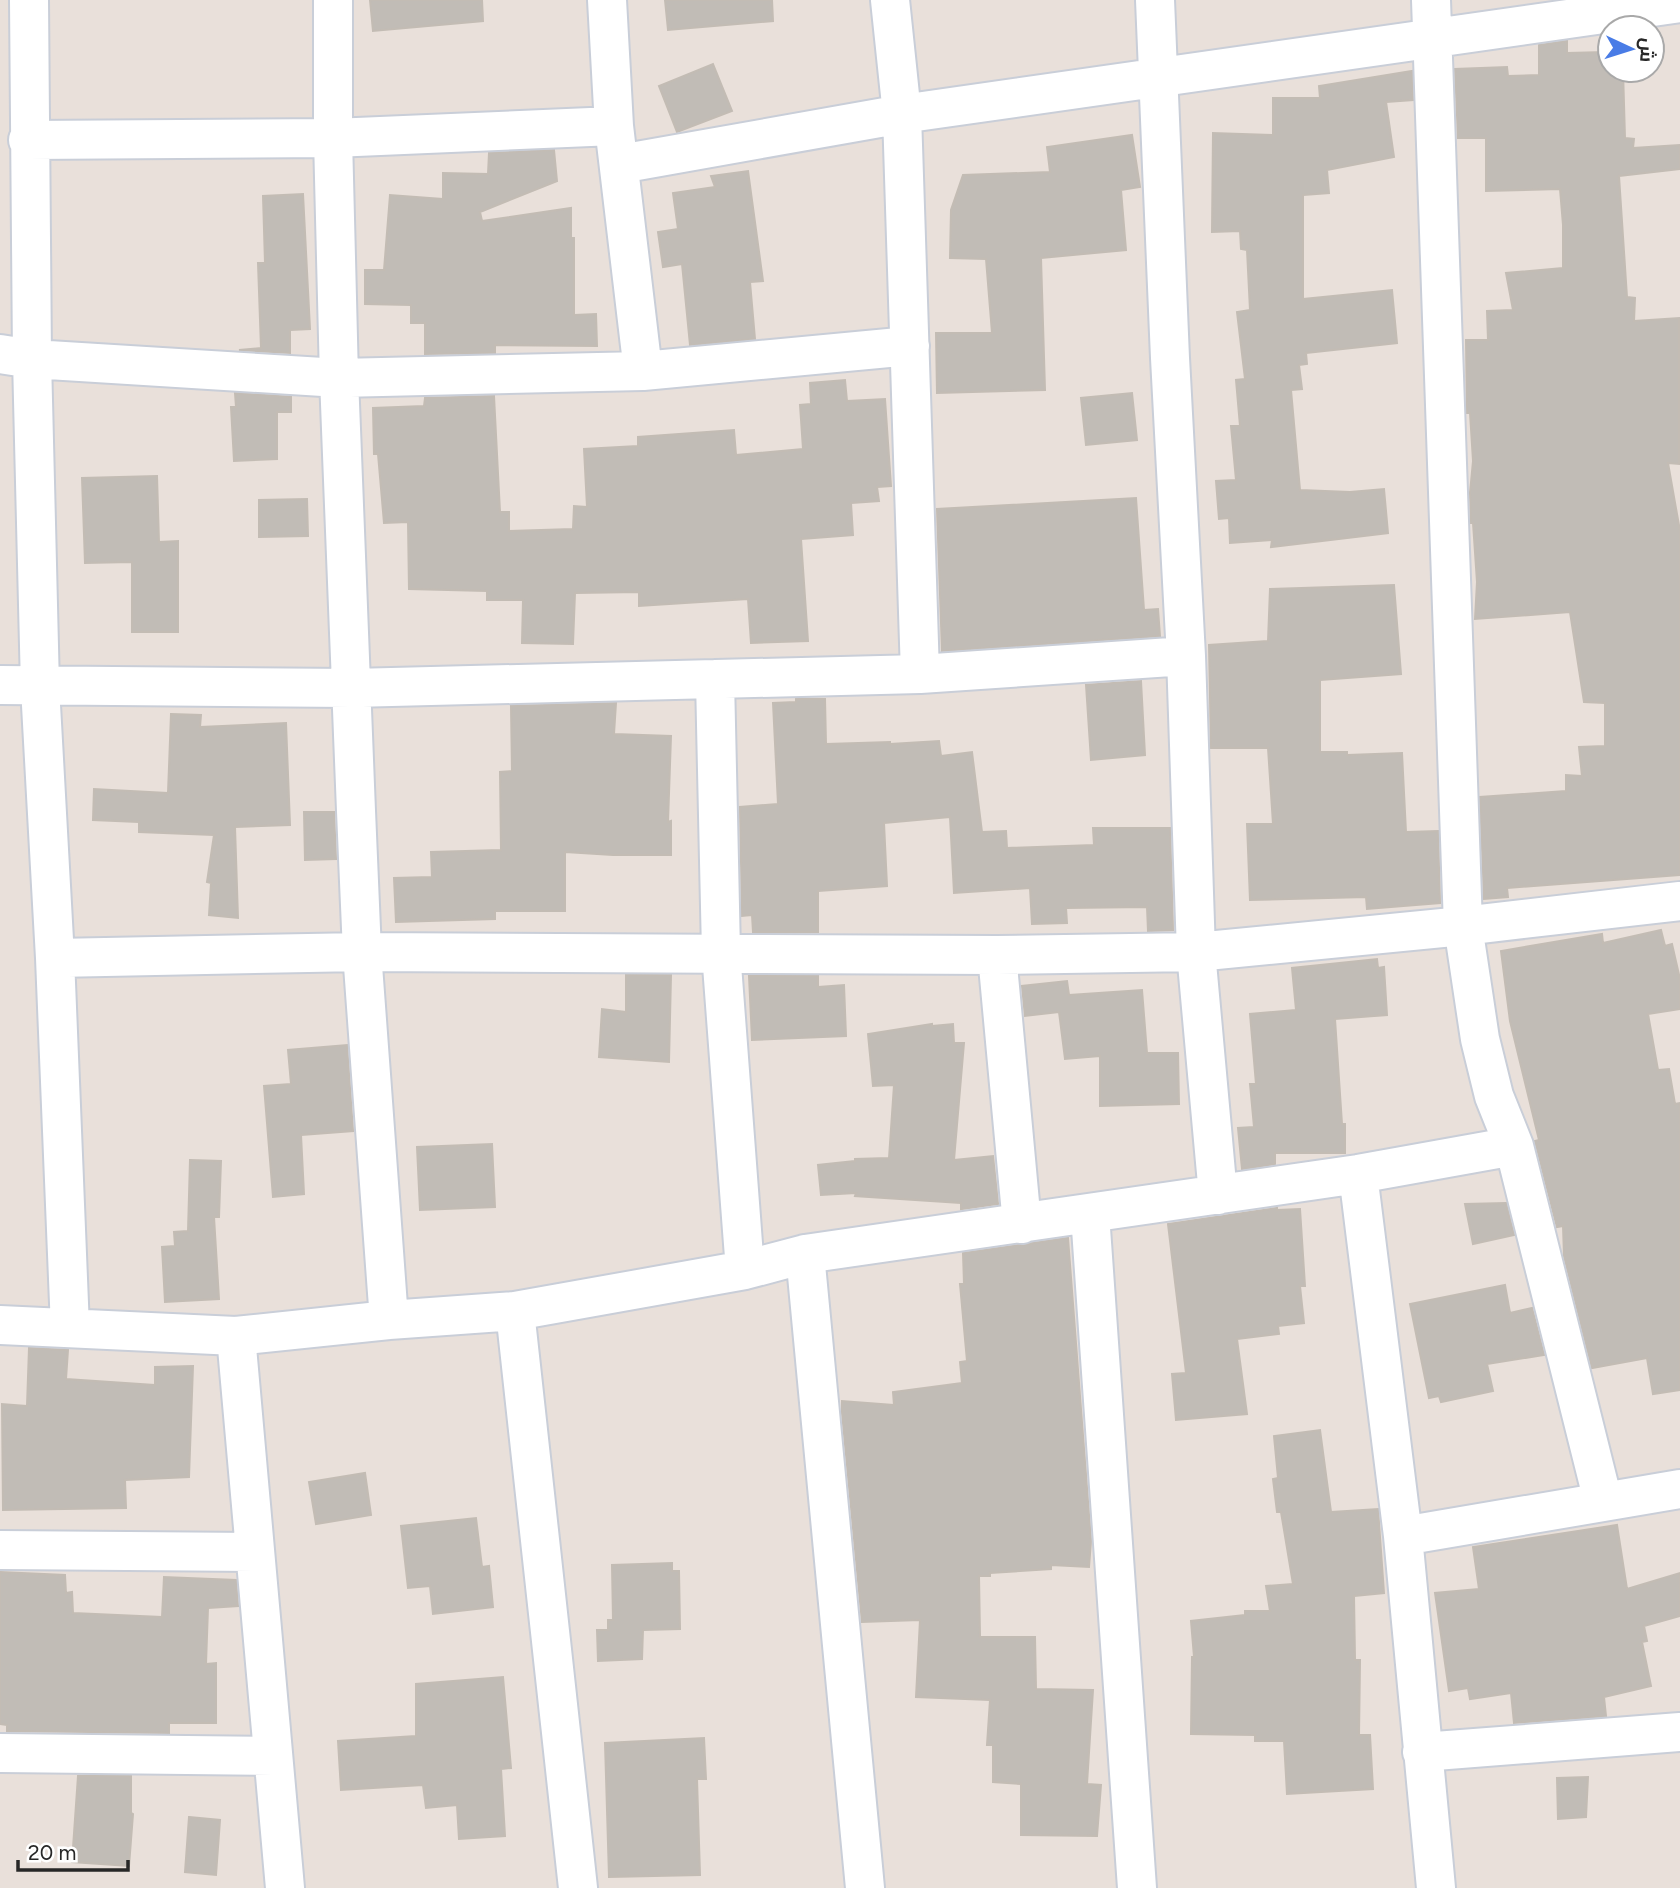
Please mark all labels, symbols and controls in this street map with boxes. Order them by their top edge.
north arrow [1596,14,1666,84]
text: ش [1635,37,1660,63]
scale bar [18,1828,128,1872]
text: 20 m [28,1840,76,1865]

